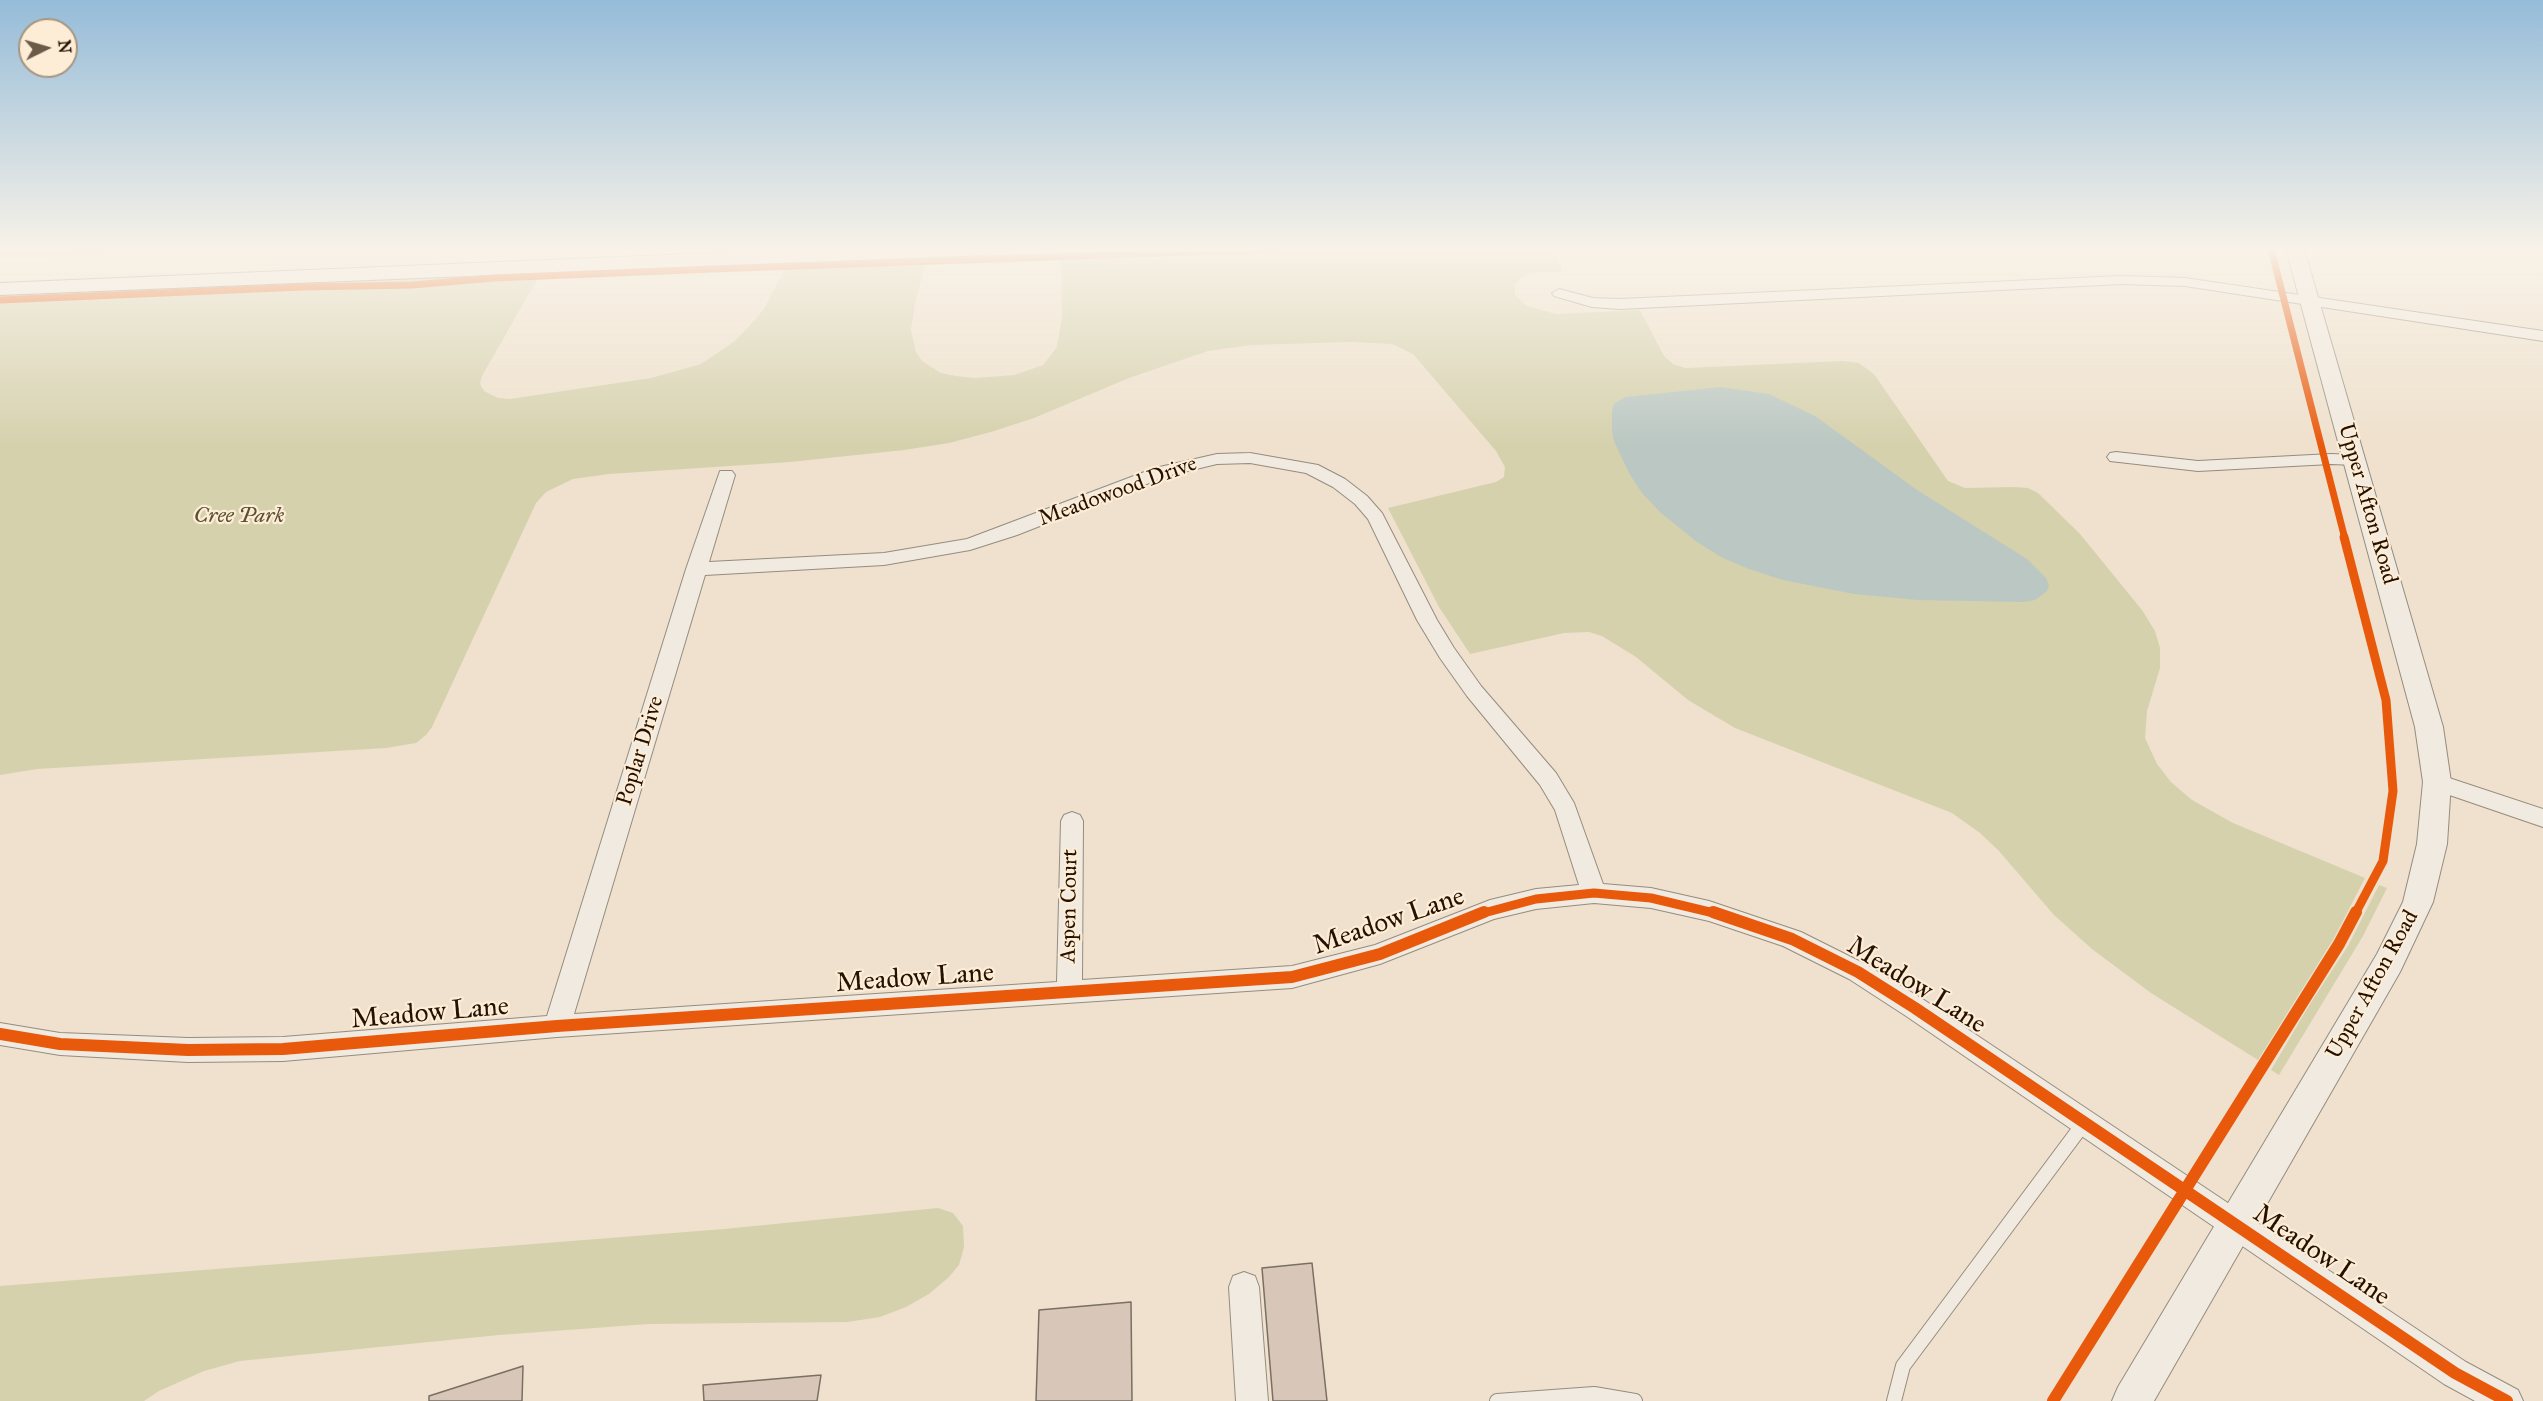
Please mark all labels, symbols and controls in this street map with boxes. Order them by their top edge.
north arrow [18,18,78,78]
text: N [54,39,74,54]
street label: Upper Afton Road [2331,421,2403,587]
street label: Meadowood Drive [1035,451,1201,533]
park label: Cree Park [194,504,284,530]
street label: Poplar Drive [612,693,670,809]
street label: Aspen Court [1056,849,1084,963]
street label: Meadow Lane [1309,881,1469,963]
street label: Upper Afton Road [2321,906,2425,1064]
street label: Meadow Lane [1840,930,1992,1042]
street label: Meadow Lane [835,957,995,1001]
street label: Meadow Lane [350,991,510,1037]
street label: Meadow Lane [2246,1198,2396,1314]

